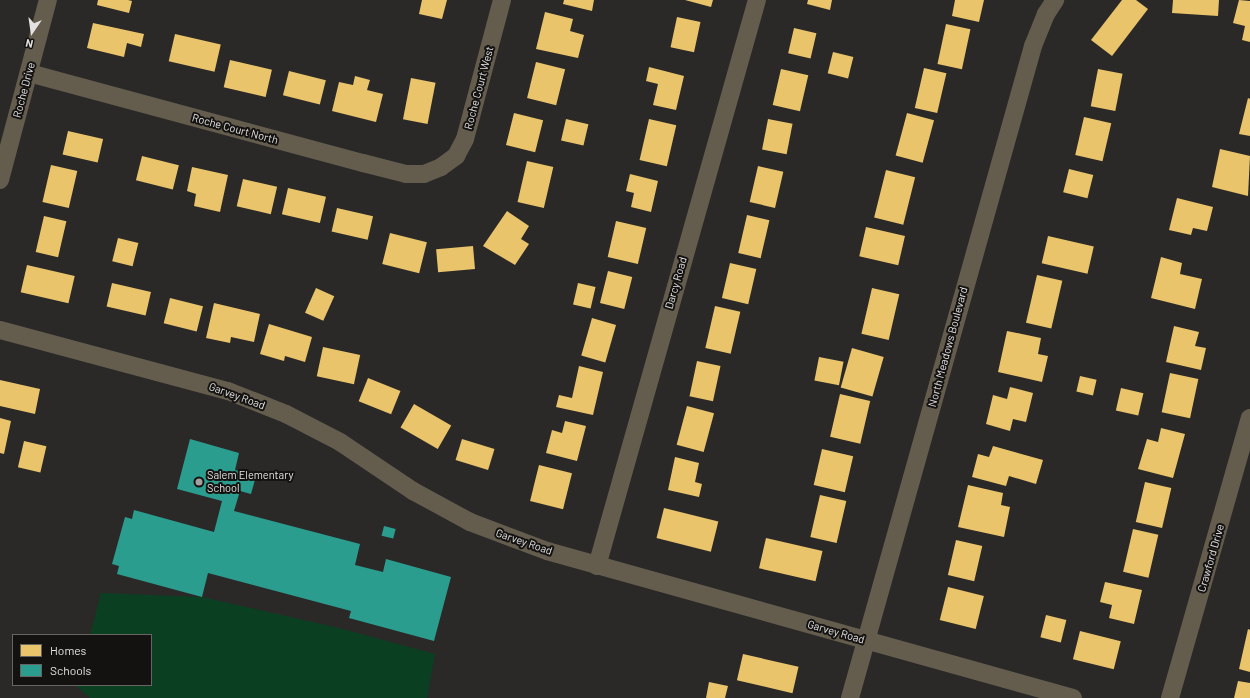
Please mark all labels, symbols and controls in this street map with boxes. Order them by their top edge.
north arrow [12,12,52,52]
text: N [24,37,34,51]
street label: Roche Court West [462,45,496,131]
street label: Roche Drive [10,61,38,119]
street label: Roche Court North [190,111,280,147]
street label: Darcy Road [662,255,690,311]
street label: North Meadows Boulevard [926,286,970,408]
street label: Garvey Road [207,380,267,412]
place label: Salem Elementary School [207,469,294,495]
marker: Salem Elementary School [194,477,204,487]
street label: Crawford Drive [1195,522,1227,594]
street label: Garvey Road [494,526,554,558]
street label: Garvey Road [806,618,866,646]
legend [12,634,152,686]
text: Homes [50,643,86,657]
text: Schools [50,663,91,677]

